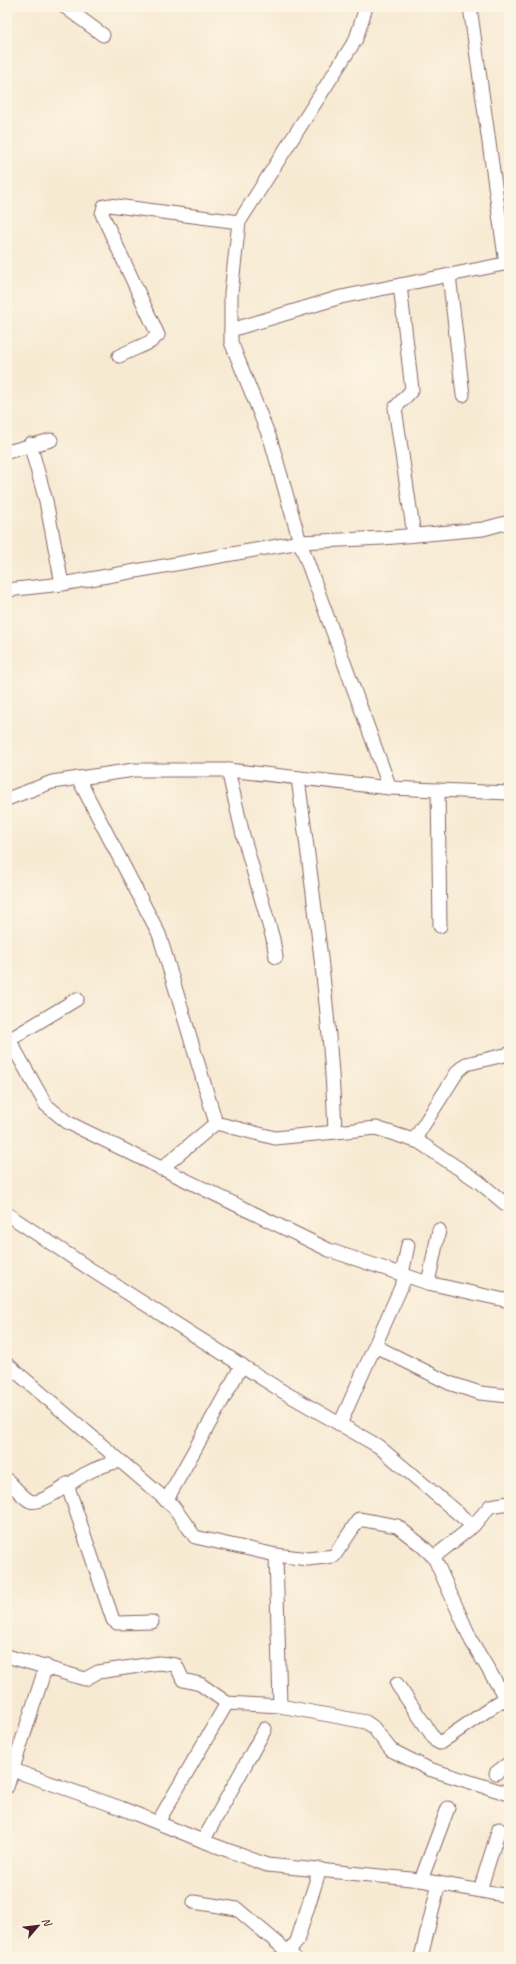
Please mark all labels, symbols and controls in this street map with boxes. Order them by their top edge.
north arrow [18,1906,58,1946]
text: N [39,1915,56,1930]

